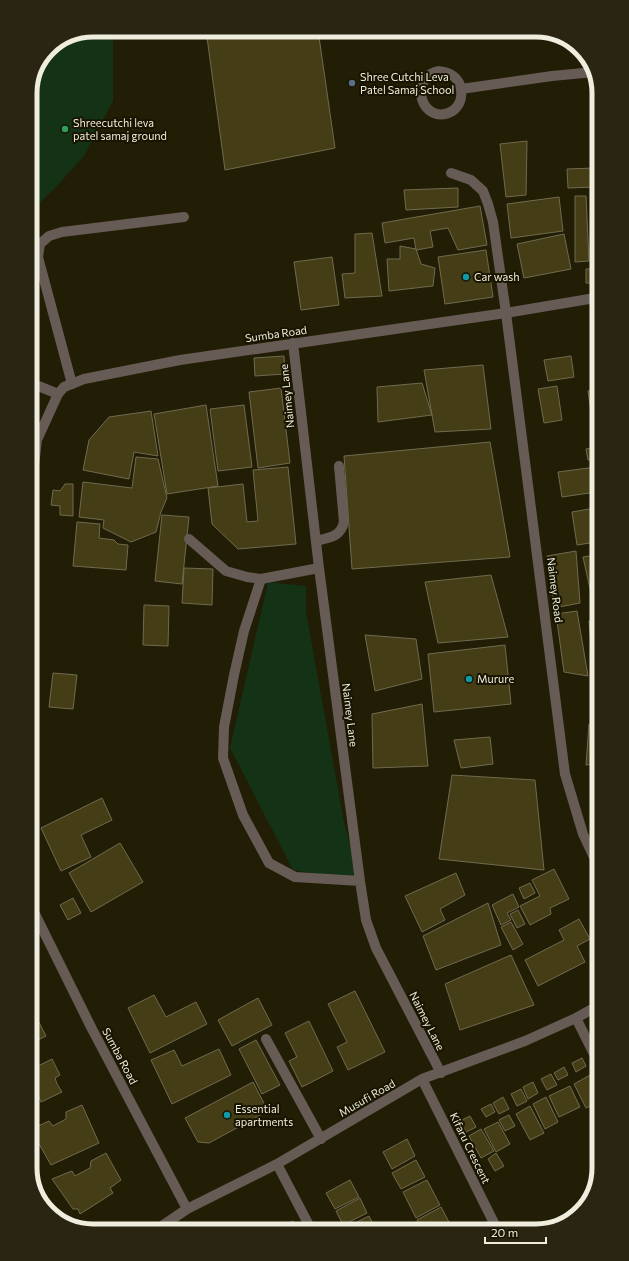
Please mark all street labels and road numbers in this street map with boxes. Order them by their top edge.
street label: Sumba Road [244,323,308,344]
street label: Naimey Lane [277,363,296,429]
street label: Naimey Road [545,557,566,623]
street label: Naimey Lane [340,682,361,748]
street label: Naimey Lane [407,989,448,1052]
street label: Sumba Road [100,1025,141,1086]
street label: Musufi Road [336,1076,397,1119]
street label: Kifaru Crescent [448,1110,493,1186]

